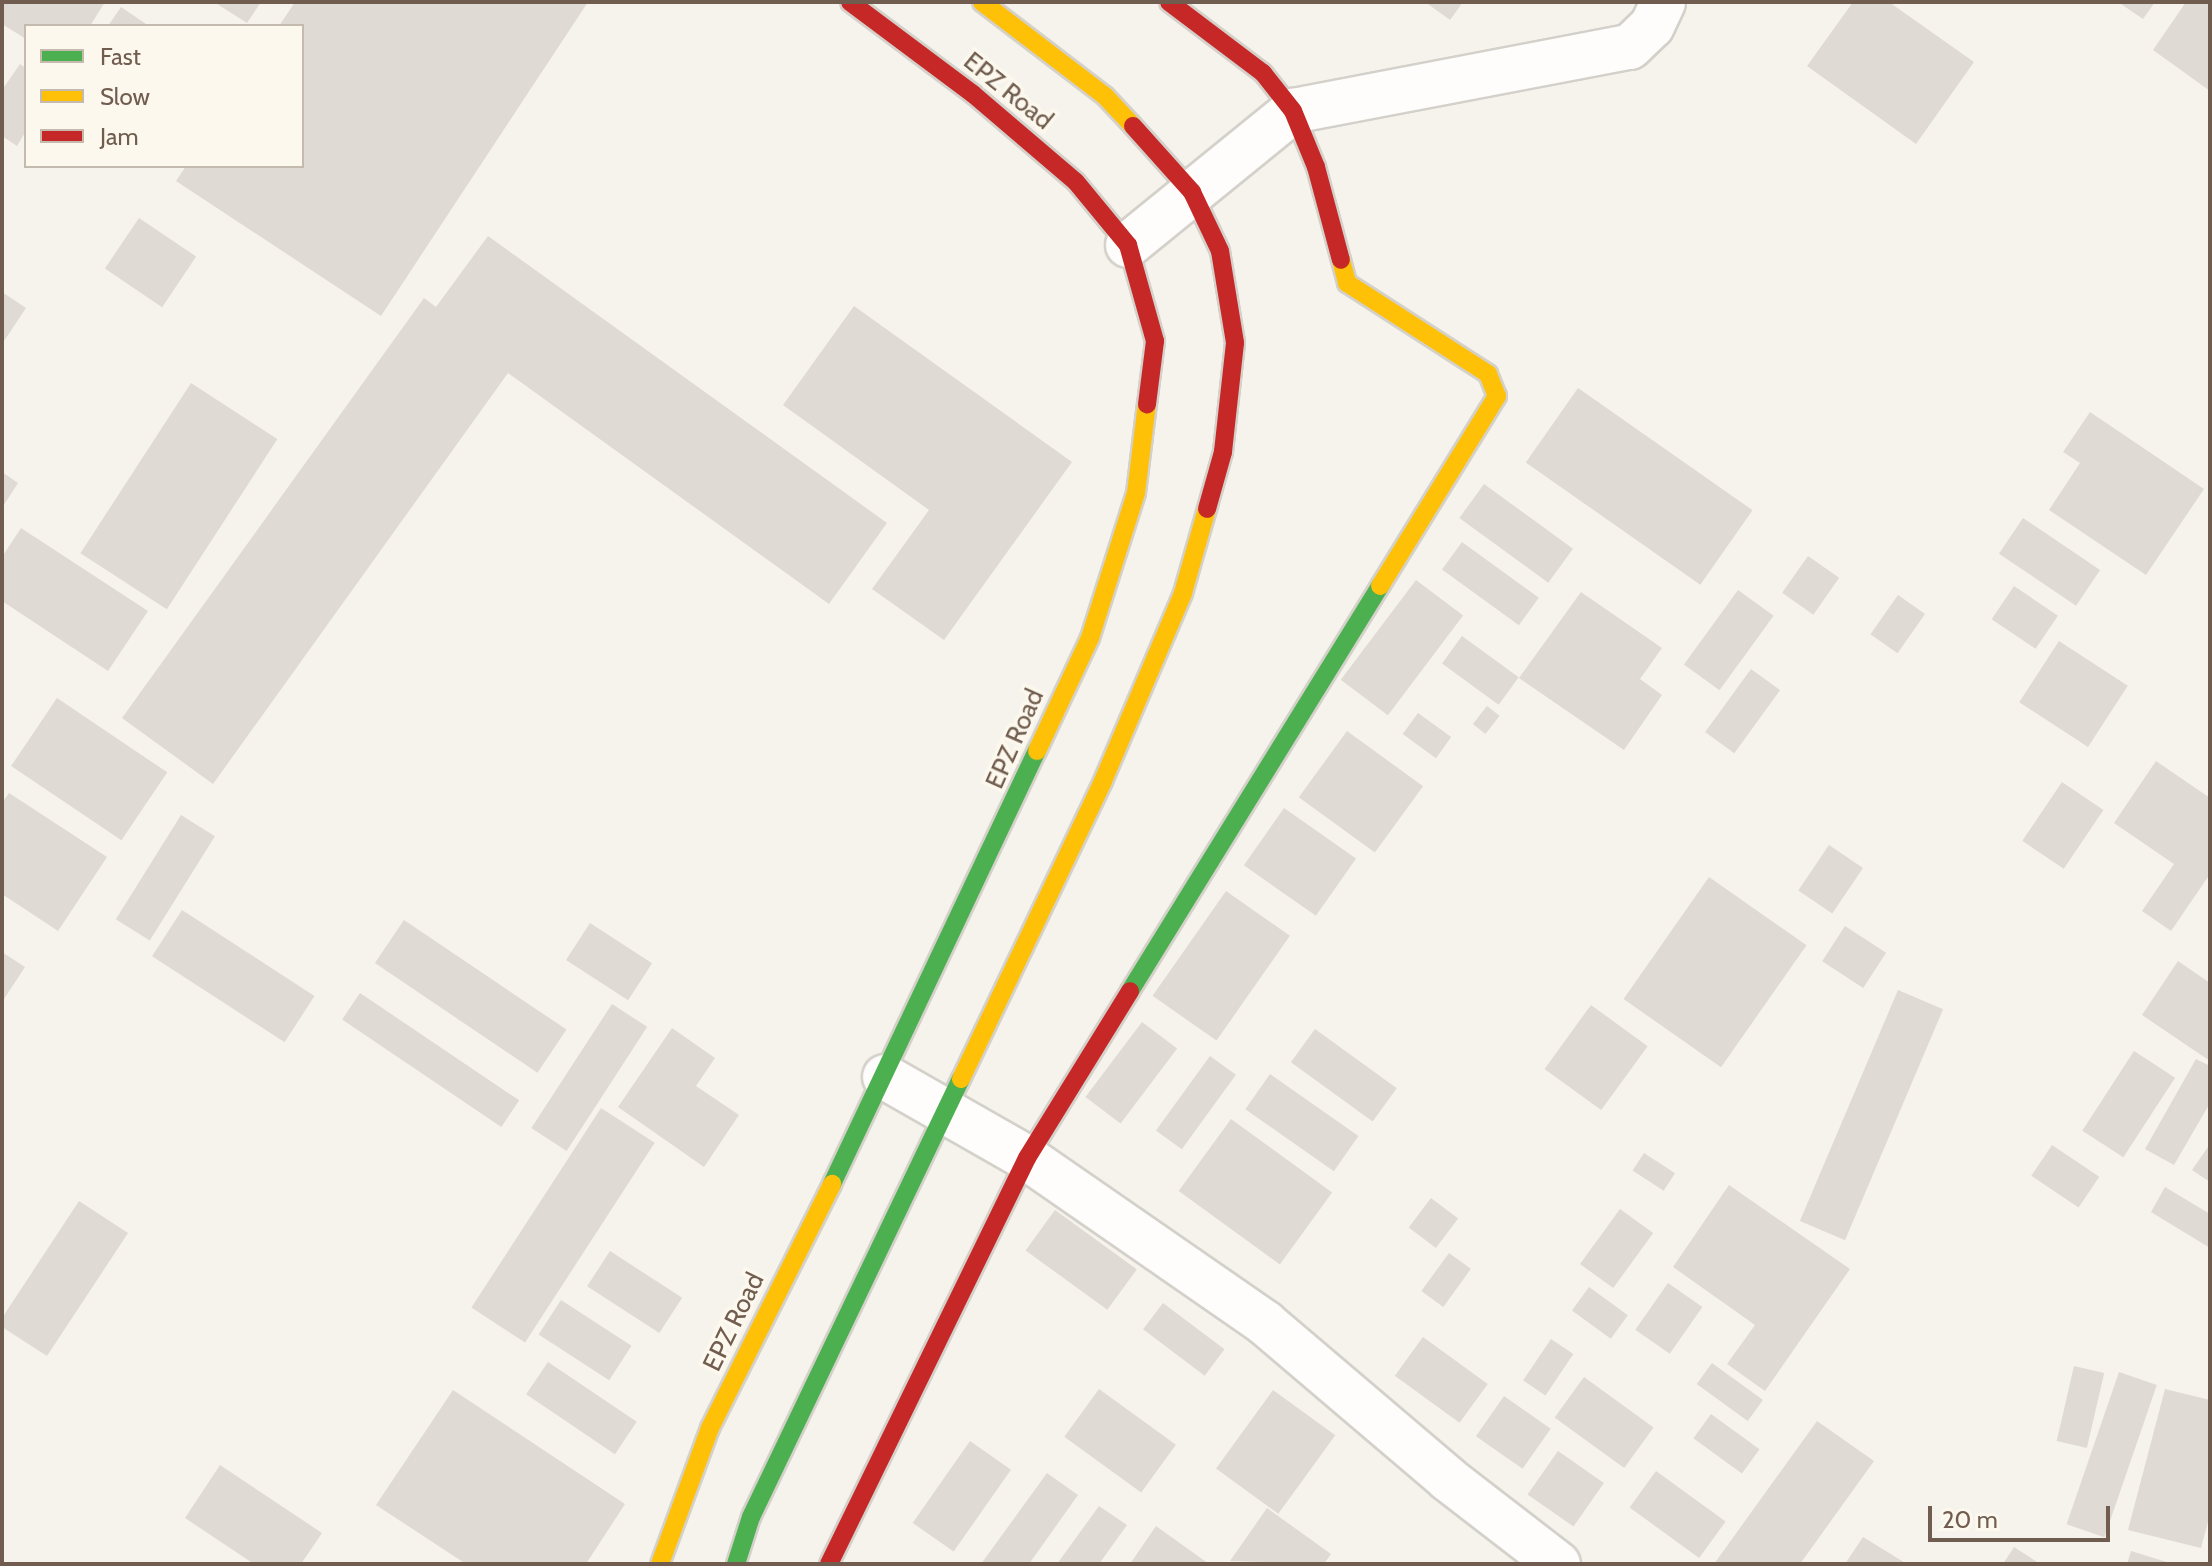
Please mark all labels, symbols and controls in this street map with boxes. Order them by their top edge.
legend [24,24,304,168]
text: Fast [100,42,141,71]
street label: EPZ Road [957,46,1059,136]
text: Slow [100,82,150,111]
text: Jam [100,122,138,151]
street label: EPZ Road [979,684,1051,794]
street label: EPZ Road [697,1268,771,1376]
scale bar [1932,1490,2114,1540]
text: 20 m [1942,1505,1998,1534]

